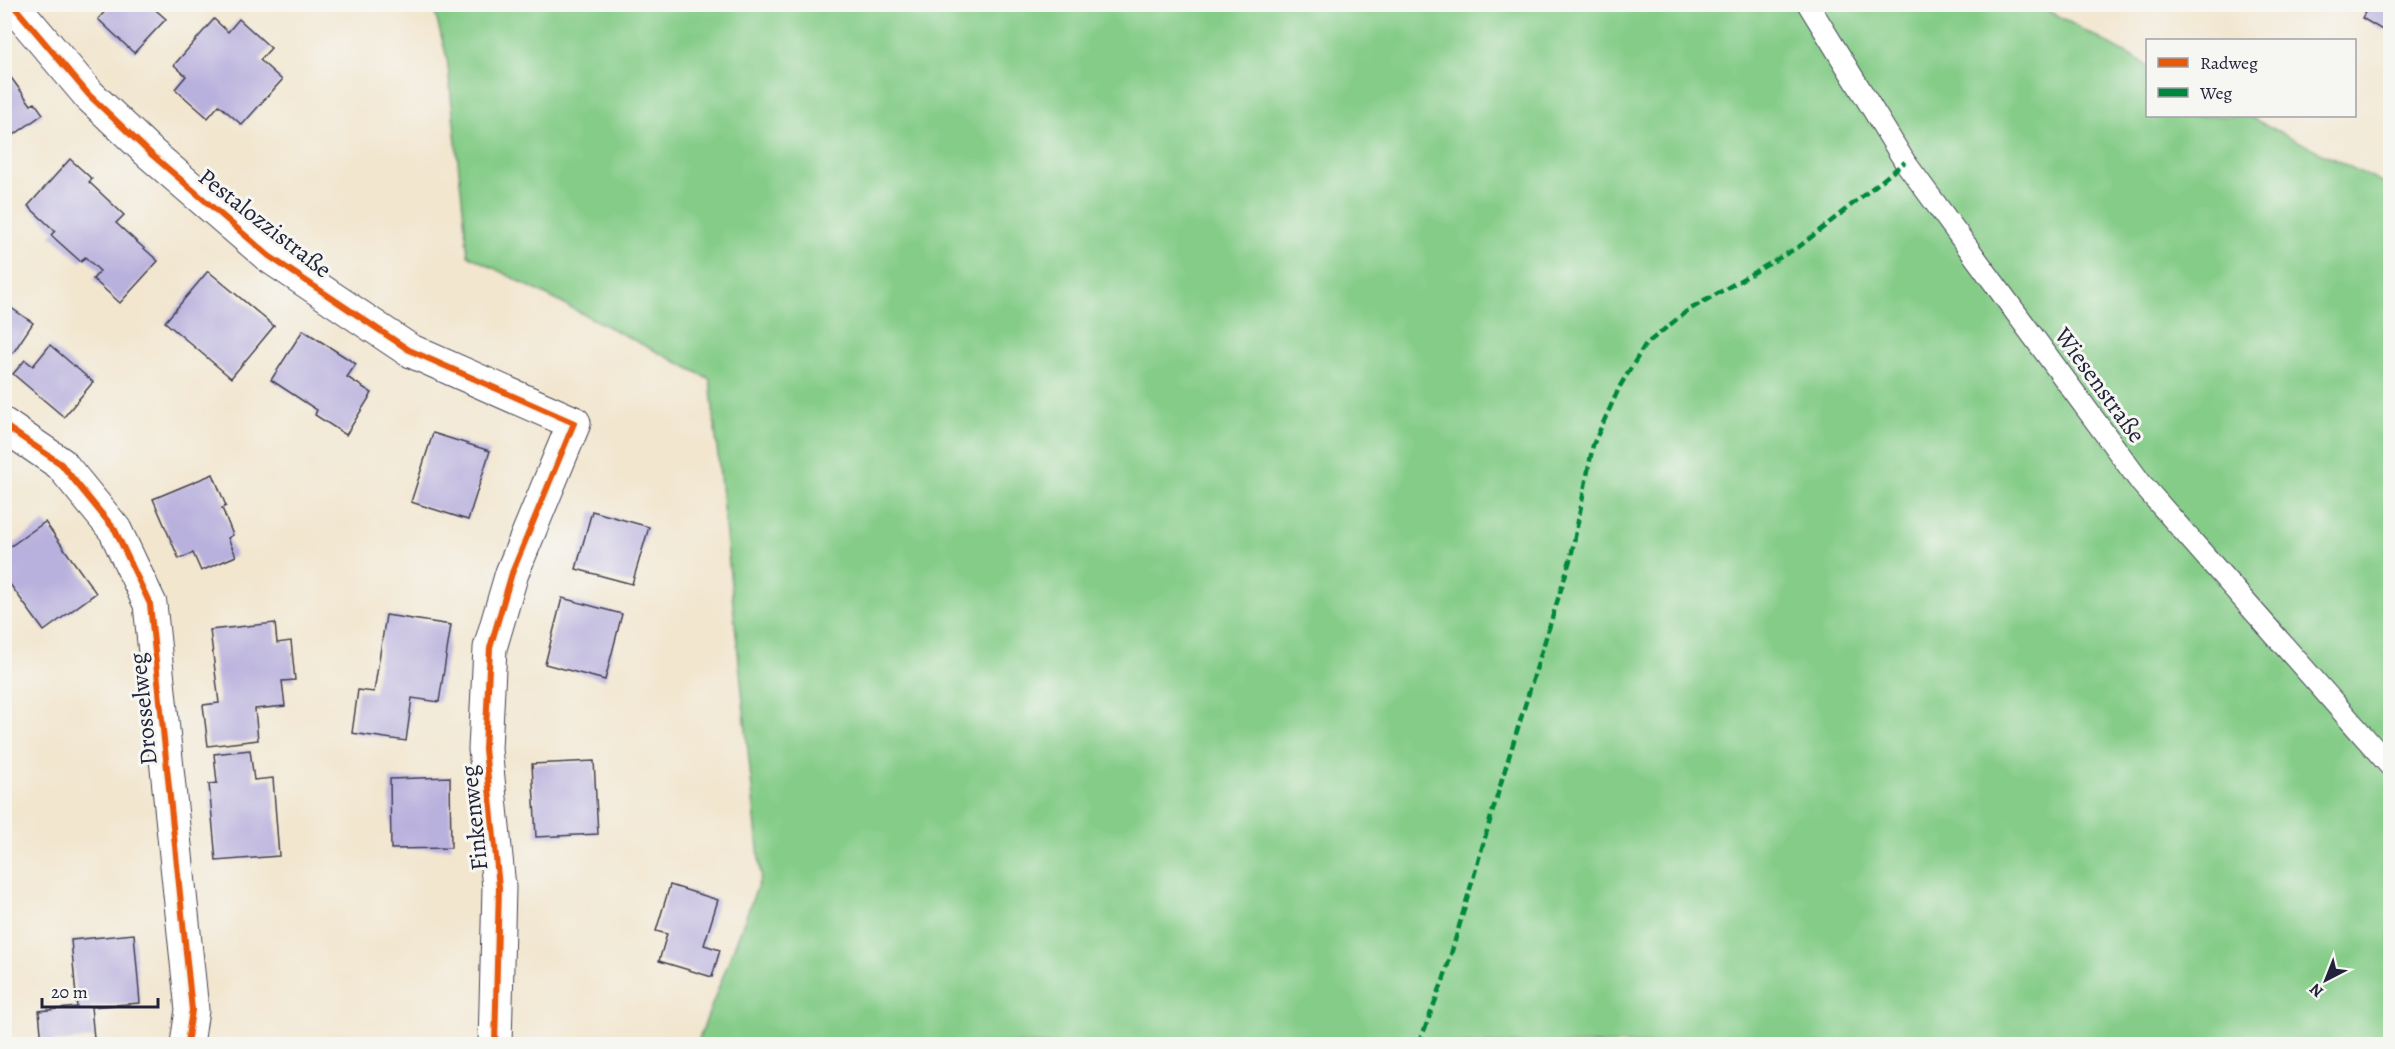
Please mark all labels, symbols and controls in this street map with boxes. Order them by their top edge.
legend [2146,39,2356,117]
text: Radweg [2200,51,2258,75]
text: Weg [2199,81,2232,105]
street label: Pestalozzistraße [192,161,338,285]
street label: Wiesenstraße [2047,320,2153,449]
street label: Drosselweg [121,651,165,767]
street label: Finkenweg [453,764,495,872]
north arrow [2296,950,2356,1010]
scale bar [42,971,158,1009]
text: N [2305,978,2328,1002]
text: 20 m [51,980,88,1004]

